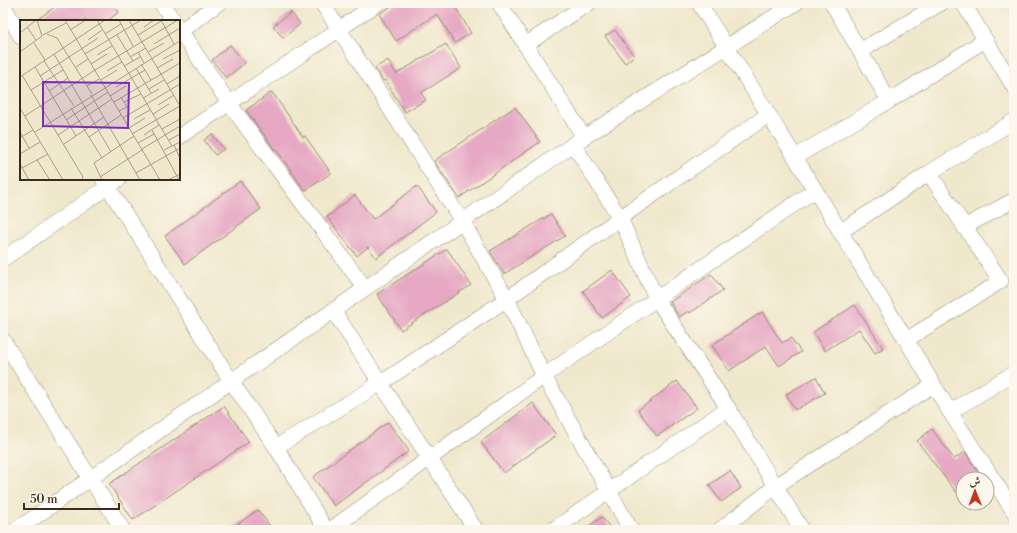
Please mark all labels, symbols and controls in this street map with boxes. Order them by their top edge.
inset map [20,20,180,180]
north arrow [955,471,995,511]
text: ش [969,475,981,489]
scale bar [24,485,119,511]
text: 50 m [30,492,58,507]

